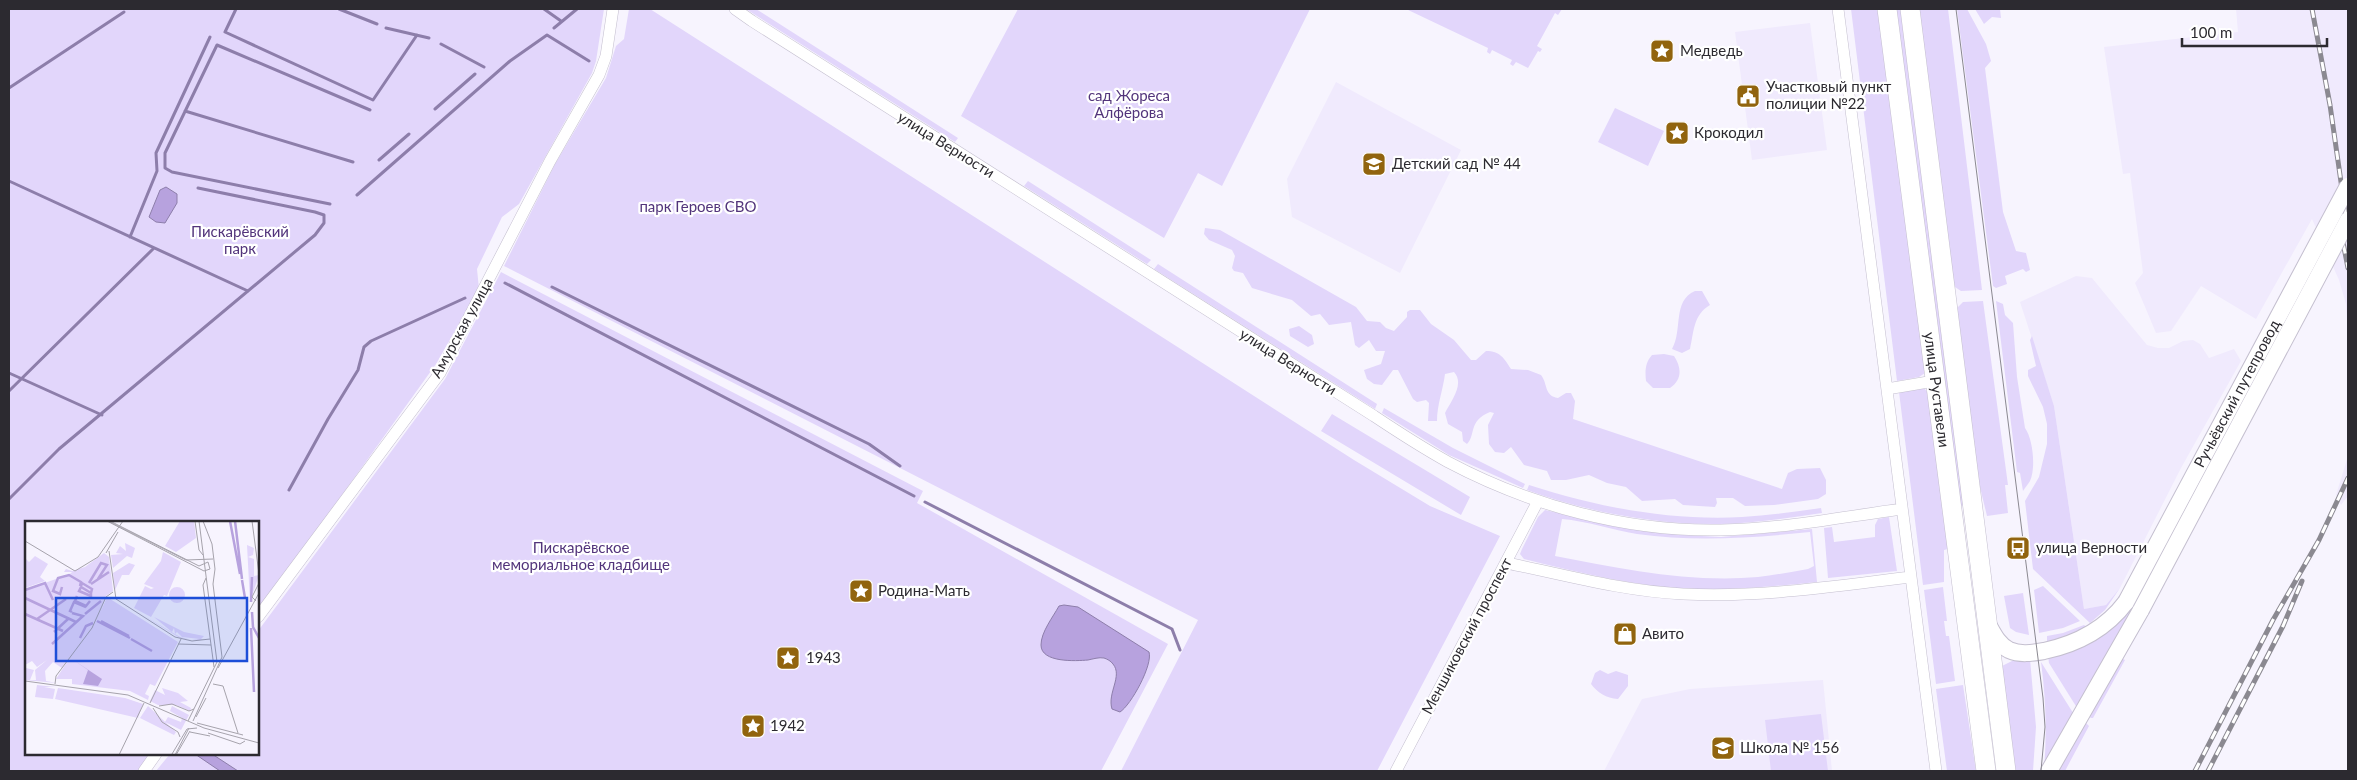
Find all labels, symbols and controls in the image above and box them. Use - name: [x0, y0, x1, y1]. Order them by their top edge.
- scale bar: [2182, 15, 2327, 47]
- text: 100 m: [2190, 23, 2232, 41]
- place icon: Медведь: [1649, 38, 1675, 64]
- place label: Медведь: [1680, 41, 1743, 59]
- place label: Участковый пункт полиции №22: [1766, 77, 1892, 112]
- public building icon: Участковый пункт полиции №22: [1735, 83, 1761, 109]
- park label: сад Жореса Алфёрова: [1088, 86, 1170, 121]
- street label: улица Верности: [895, 107, 998, 181]
- place icon: Крокодил: [1664, 120, 1690, 146]
- place label: Крокодил: [1694, 123, 1763, 141]
- school or university icon: Детский сад № 44: [1361, 151, 1387, 177]
- place label: Детский сад № 44: [1392, 154, 1521, 172]
- park label: парк Героев СВО: [639, 197, 757, 215]
- park label: Пискарёвский парк: [191, 222, 289, 257]
- street label: Амурская улица: [426, 274, 496, 381]
- street label: Ручьёвский путепровод: [2189, 316, 2283, 470]
- street label: улица Верности: [1237, 324, 1340, 398]
- street label: улица Руставели: [1921, 331, 1954, 449]
- inset map: [25, 521, 259, 755]
- bus stop icon: улица Верности: [2005, 535, 2031, 561]
- park label: Пискарёвское мемориальное кладбище: [492, 538, 670, 573]
- place label: улица Верности: [2036, 538, 2147, 556]
- street label: Меншиковский проспект: [1417, 554, 1515, 717]
- place icon: Родина-Мать: [848, 578, 874, 604]
- place label: Родина-Мать: [878, 581, 970, 599]
- shop icon: Авито: [1612, 621, 1638, 647]
- place label: Авито: [1642, 624, 1684, 642]
- place icon: 1943: [775, 645, 801, 671]
- place label: 1943: [806, 648, 841, 666]
- place icon: 1942: [740, 713, 766, 739]
- place label: 1942: [770, 716, 805, 734]
- school or university icon: Школа № 156: [1710, 735, 1736, 761]
- place label: Школа № 156: [1740, 738, 1839, 756]

